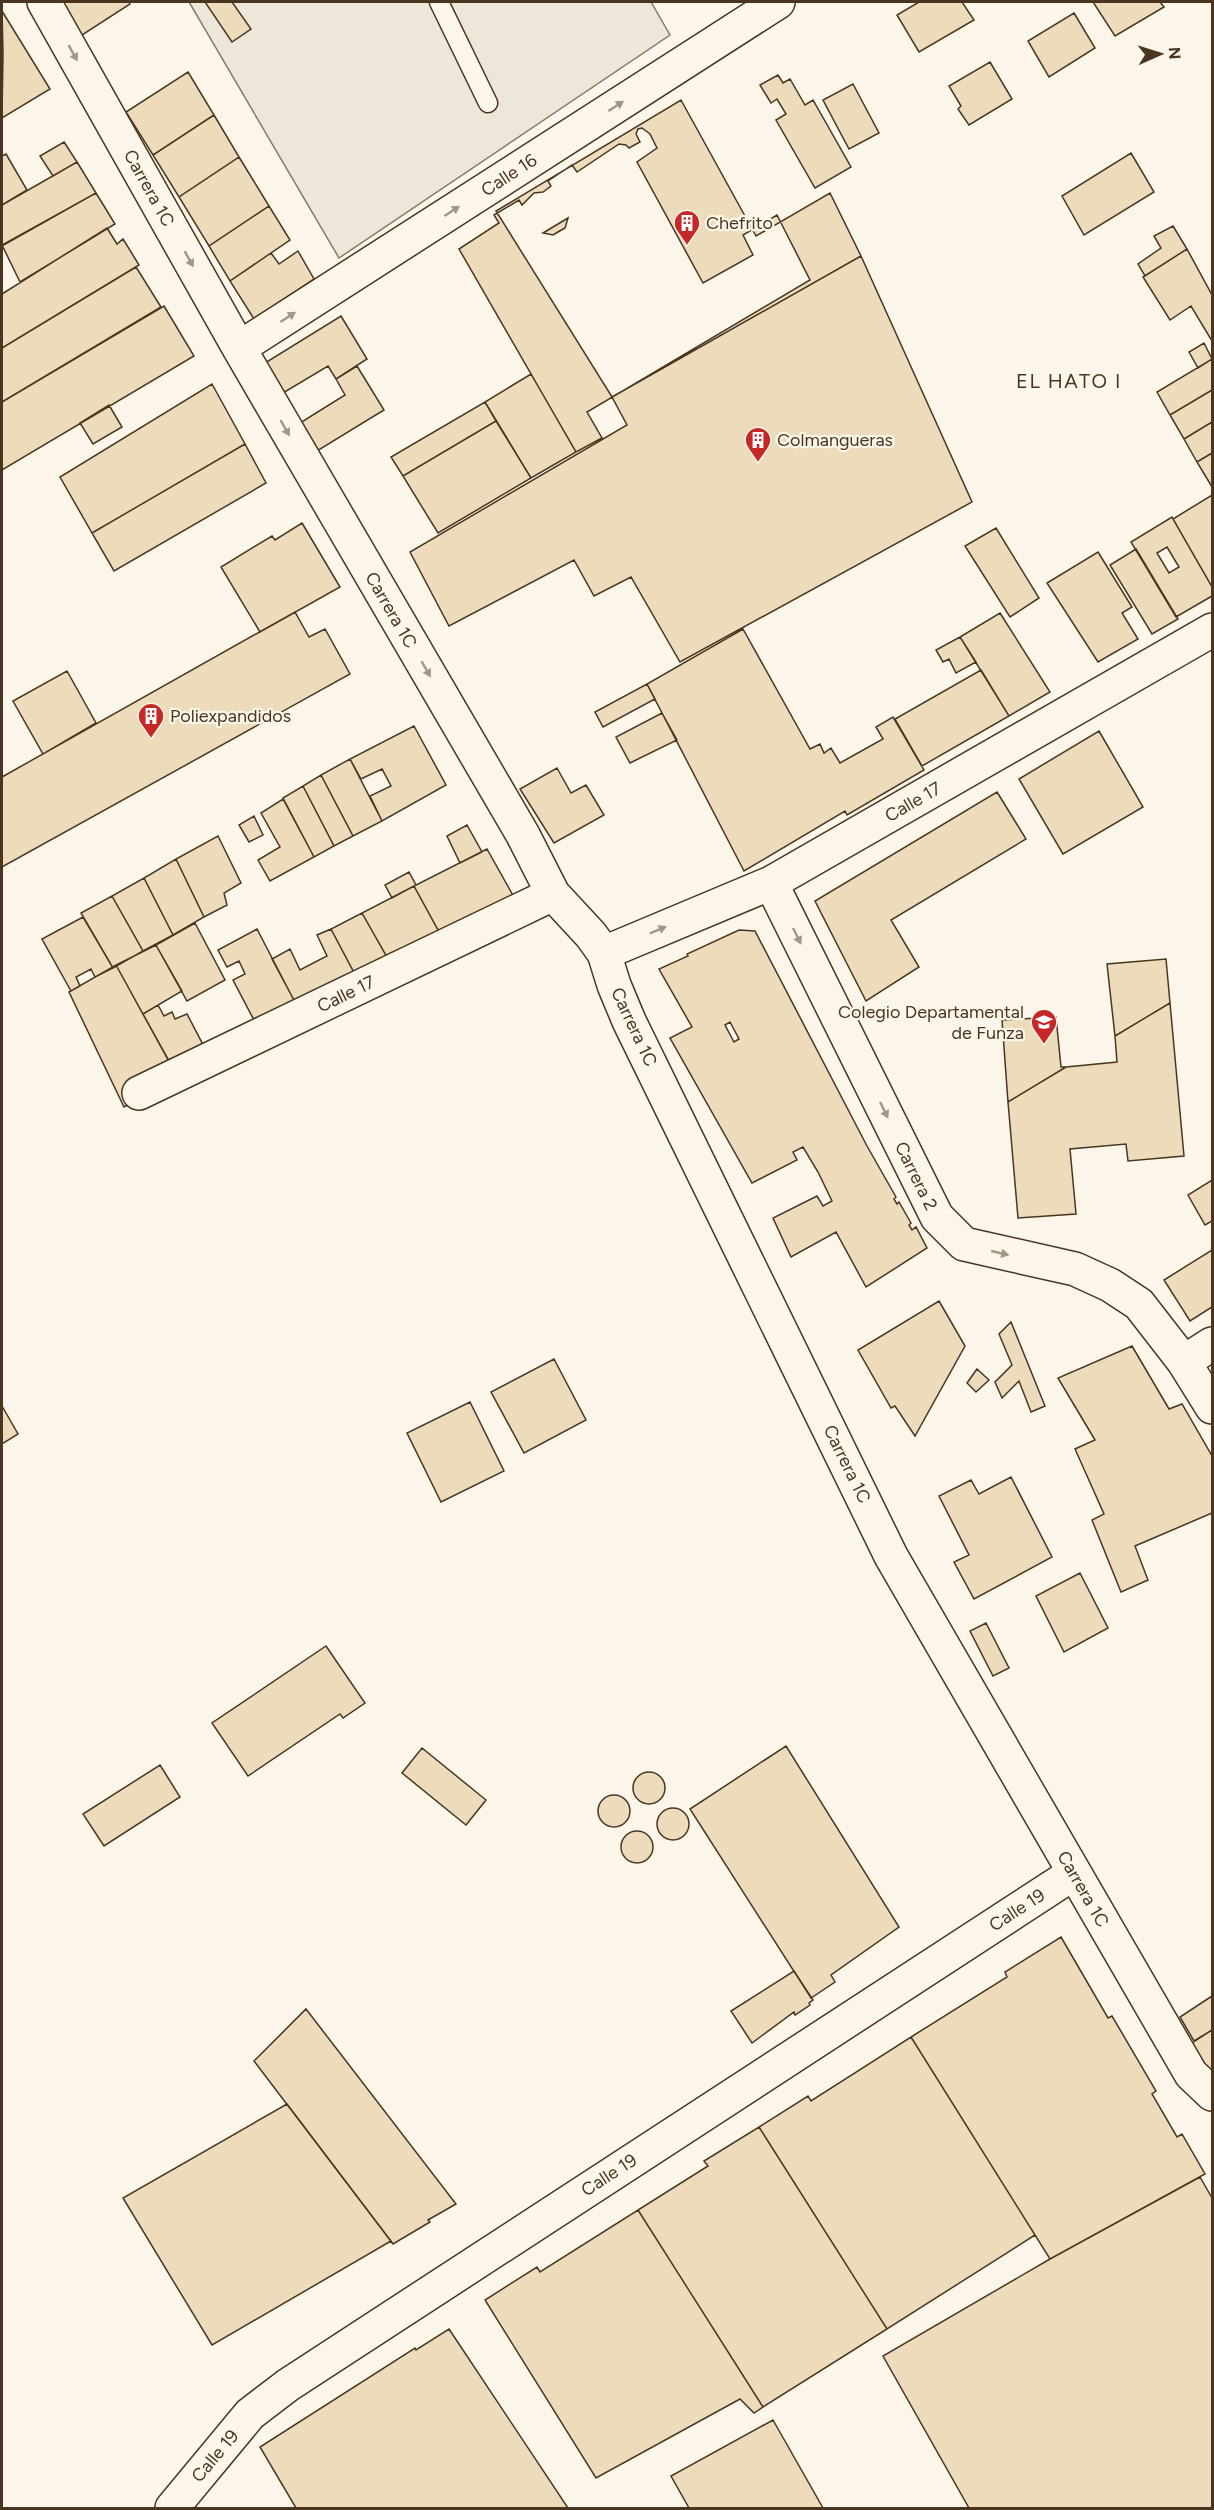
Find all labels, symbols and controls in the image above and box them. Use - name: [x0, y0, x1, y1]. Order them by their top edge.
- north arrow: [1130, 24, 1190, 84]
- one-way arrow: [68, 44, 78, 61]
- text: N: [1165, 47, 1184, 60]
- one-way arrow: [608, 100, 624, 111]
- street label: Carrera 1C: [119, 146, 179, 230]
- street label: Calle 16: [477, 149, 541, 201]
- one-way arrow: [444, 206, 460, 217]
- building icon: Chefrito: [672, 208, 702, 246]
- place label: Chefrito: [706, 212, 773, 234]
- one-way arrow: [184, 251, 194, 268]
- one-way arrow: [280, 311, 296, 322]
- district label: EL HATO I: [1016, 369, 1122, 393]
- one-way arrow: [280, 420, 290, 437]
- building icon: Colmangueras: [743, 425, 773, 463]
- place label: Colmangueras: [777, 429, 893, 451]
- street label: Carrera 1C: [360, 568, 422, 652]
- one-way arrow: [421, 661, 431, 678]
- building icon: Poliexpandidos: [136, 701, 166, 739]
- place label: Poliexpandidos: [170, 705, 291, 727]
- street label: Calle 17: [881, 777, 945, 827]
- one-way arrow: [649, 925, 667, 934]
- one-way arrow: [793, 927, 802, 944]
- street label: Calle 17: [314, 970, 379, 1017]
- street label: Carrera 1C: [606, 984, 662, 1070]
- place label: Colegio Departamental de Funza: [838, 1001, 1024, 1044]
- school or university icon: Colegio Departamental de Funza: [1029, 1007, 1059, 1045]
- one-way arrow: [879, 1102, 889, 1119]
- street label: Carrera 2: [890, 1138, 942, 1214]
- one-way arrow: [991, 1249, 1010, 1258]
- street label: Carrera 1C: [819, 1421, 875, 1507]
- street label: Carrera 1C: [1052, 1847, 1114, 1931]
- street label: Calle 19: [985, 1884, 1049, 1936]
- street label: Calle 19: [577, 2149, 641, 2201]
- street label: Calle 19: [187, 2425, 243, 2487]

